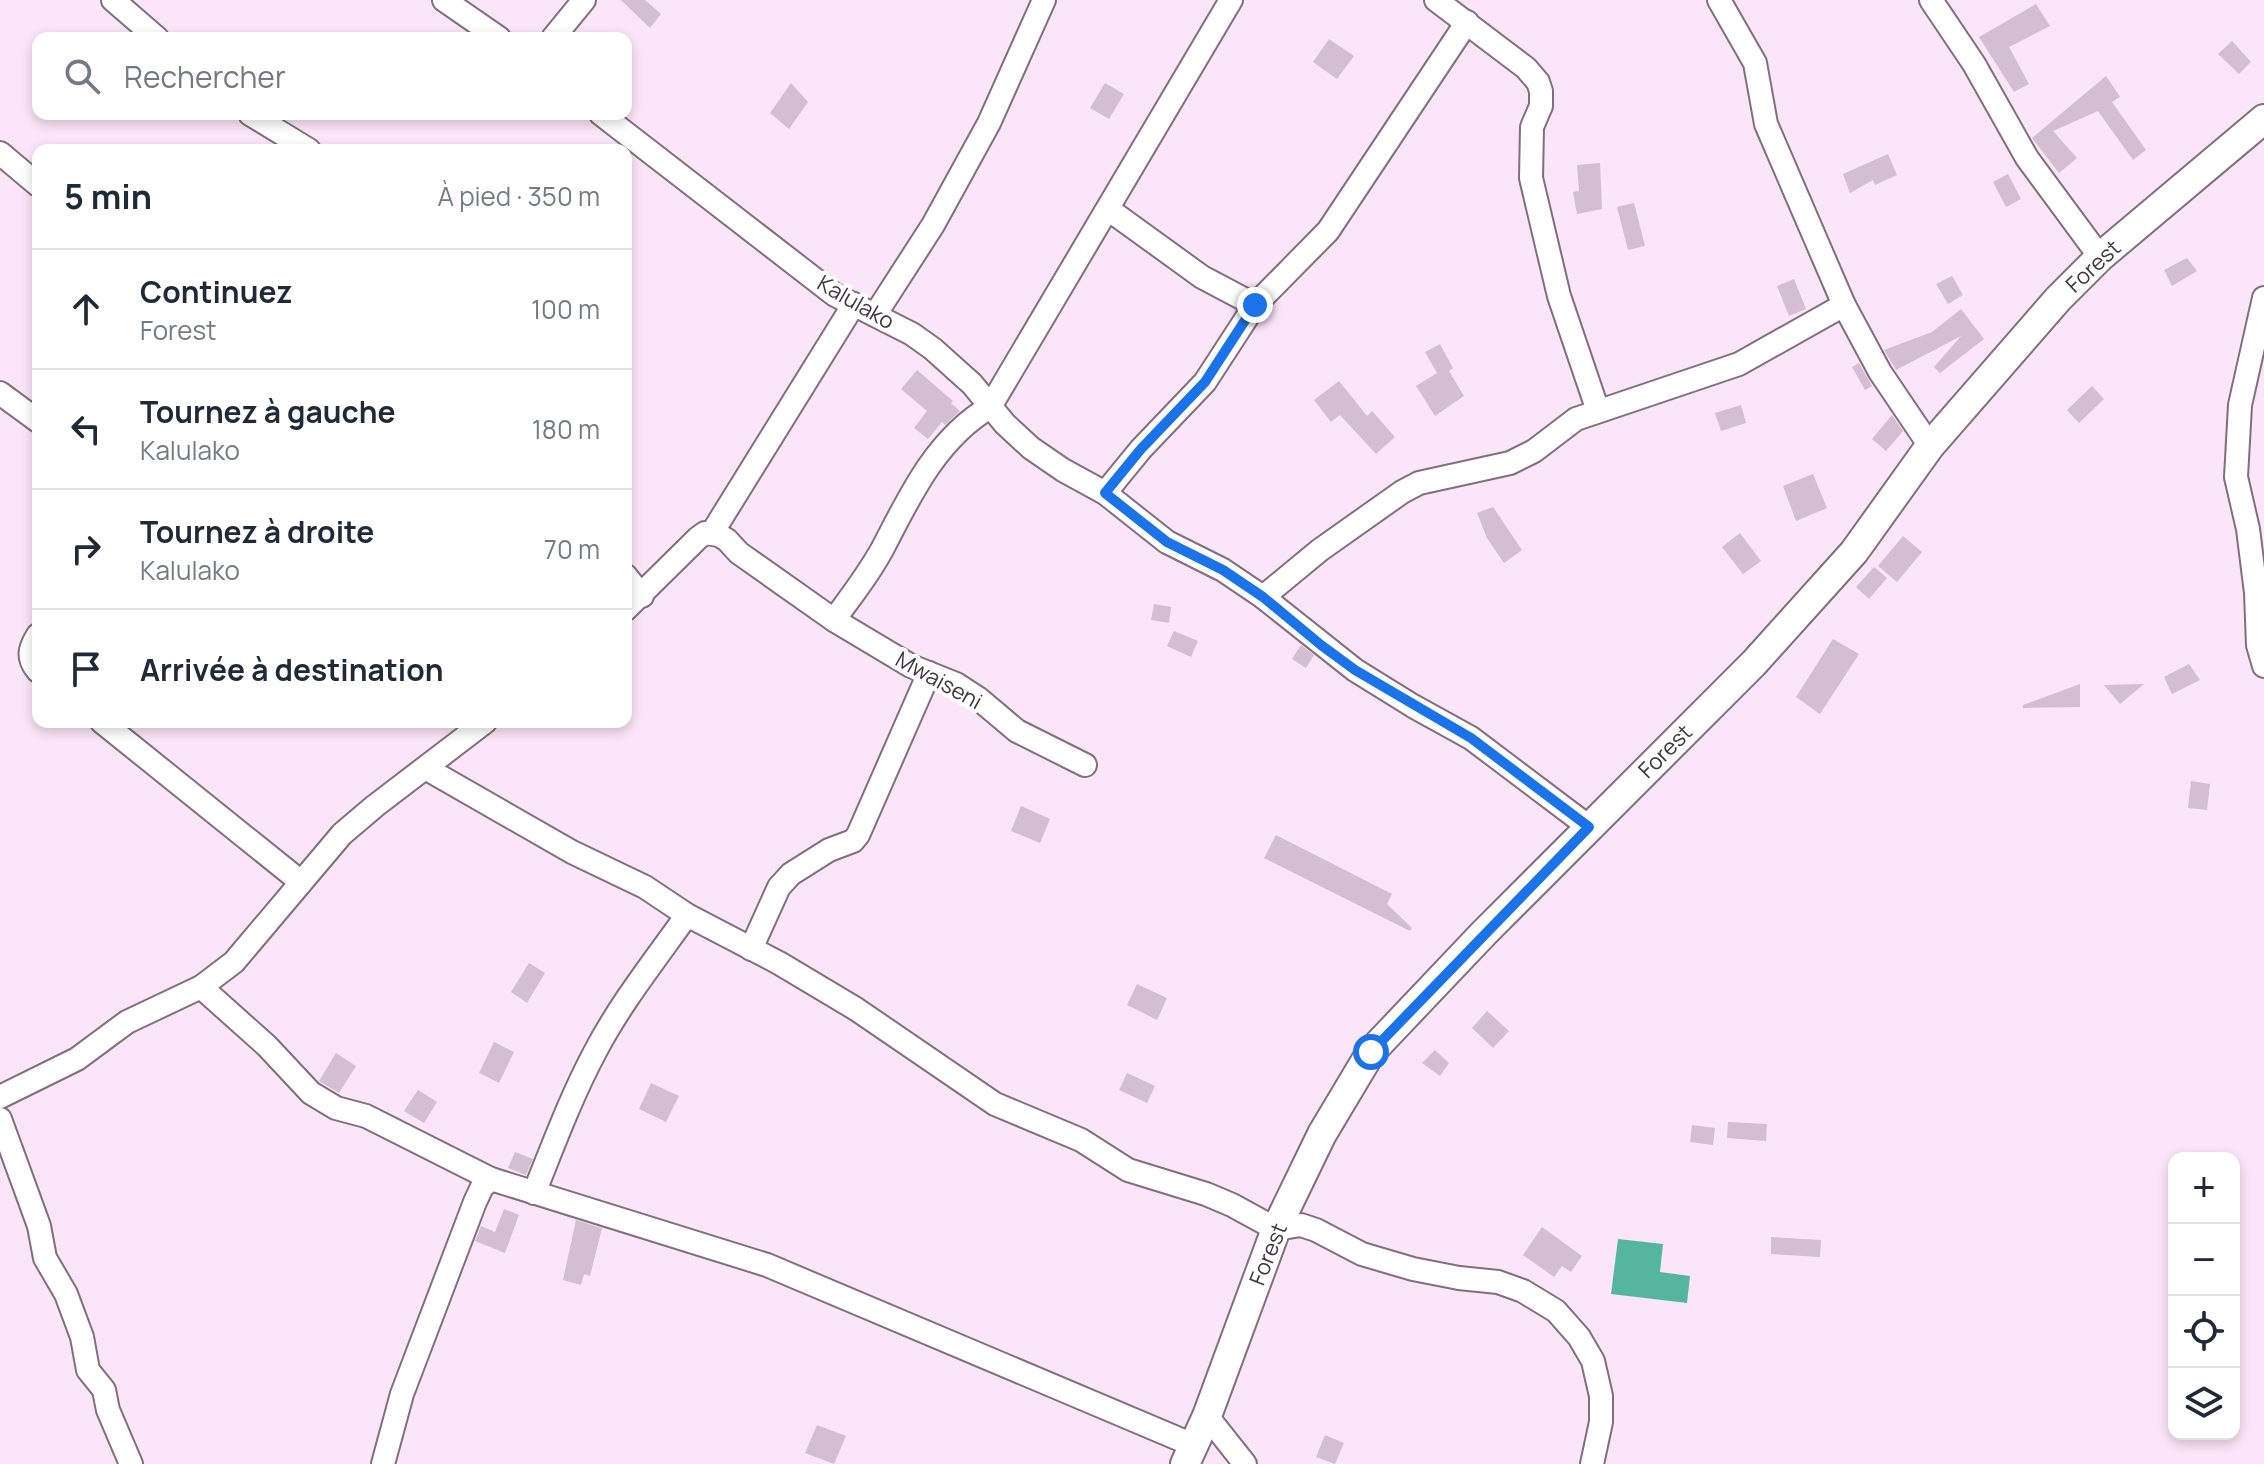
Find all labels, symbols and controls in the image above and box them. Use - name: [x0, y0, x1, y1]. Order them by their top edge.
- search box: [32, 32, 632, 120]
- icon: search: [60, 54, 104, 98]
- text: Rechercher: [124, 56, 286, 97]
- text: 5 min: [64, 173, 152, 219]
- text: À pied · 350 m: [437, 178, 600, 214]
- street label: Forest: [2059, 233, 2127, 299]
- street label: Kalulako: [812, 268, 900, 336]
- text: Continuez: [140, 271, 292, 312]
- icon: ahead: [64, 287, 108, 331]
- route end: [1237, 287, 1273, 323]
- text: 100 m: [531, 291, 600, 327]
- text: Forest: [140, 312, 216, 348]
- text: Tournez à gauche: [140, 391, 396, 432]
- icon: left: [64, 407, 108, 451]
- text: 180 m: [532, 411, 600, 447]
- text: Kalulako: [140, 432, 240, 468]
- text: Tournez à droite: [140, 511, 374, 552]
- icon: right: [64, 527, 108, 571]
- text: 70 m: [544, 531, 600, 567]
- text: Kalulako: [140, 552, 240, 588]
- street label: Mwaiseni: [890, 644, 988, 716]
- icon: arrive: [64, 647, 108, 691]
- text: Arrivée à destination: [140, 649, 443, 690]
- street label: Forest: [1632, 717, 1699, 784]
- route start: [1353, 1034, 1389, 1070]
- map controls: [2168, 1152, 2240, 1440]
- button: +: [2168, 1152, 2240, 1224]
- street label: Forest: [1242, 1218, 1294, 1290]
- button: −: [2168, 1224, 2240, 1296]
- button: locate: [2168, 1296, 2240, 1368]
- button: layers: [2168, 1368, 2240, 1440]

